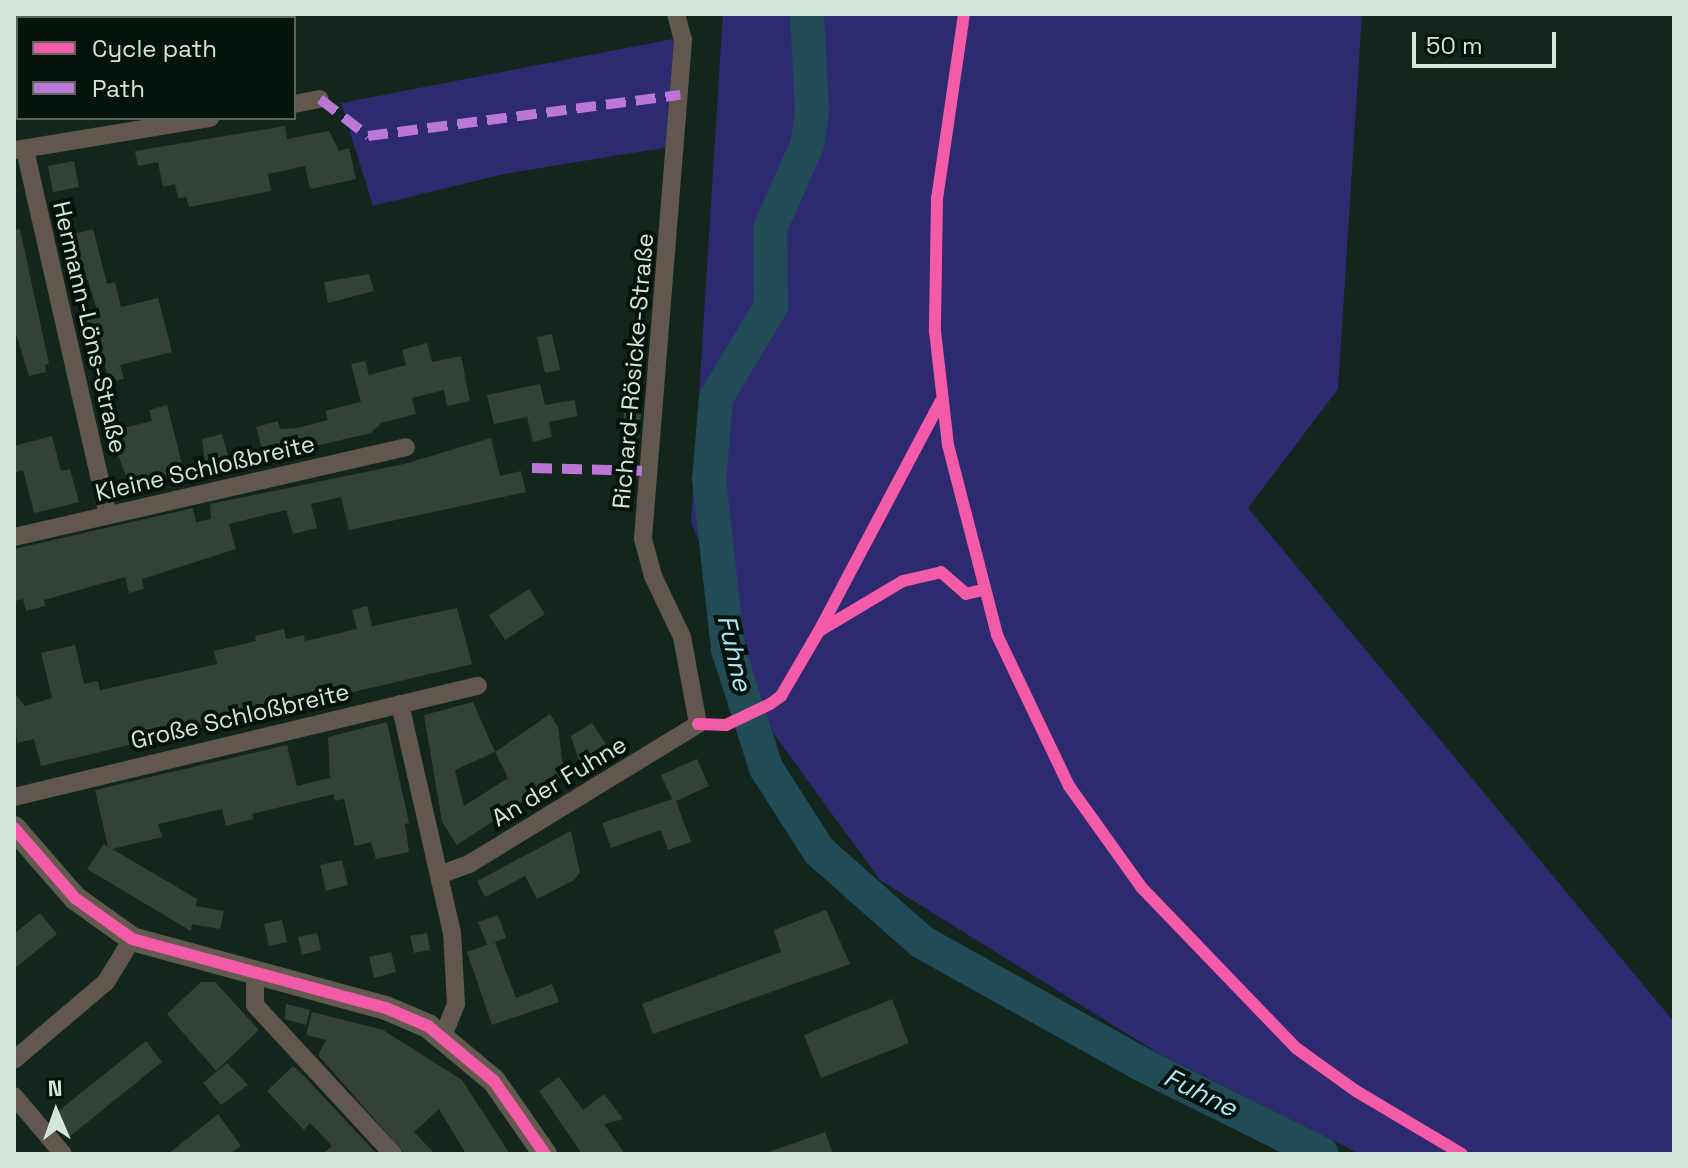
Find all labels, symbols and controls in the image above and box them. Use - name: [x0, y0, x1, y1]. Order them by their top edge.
- legend: [16, 16, 296, 120]
- scale bar: [1416, 16, 1560, 66]
- text: 50 m: [1426, 30, 1483, 61]
- text: Cycle path: [92, 33, 217, 64]
- text: Path: [92, 73, 145, 104]
- street label: Hermann-Löns-Straße: [47, 198, 133, 456]
- street label: Richard-Rösicke-Straße: [607, 232, 659, 510]
- street label: Kleine Schloßbreite: [93, 429, 317, 507]
- water label: Fuhne: [710, 612, 758, 694]
- street label: Große Schloßbreite: [128, 677, 352, 755]
- street label: An der Fuhne: [486, 729, 632, 833]
- water label: Fuhne: [1158, 1062, 1242, 1124]
- north arrow: [16, 1072, 96, 1152]
- text: N: [47, 1074, 63, 1102]

